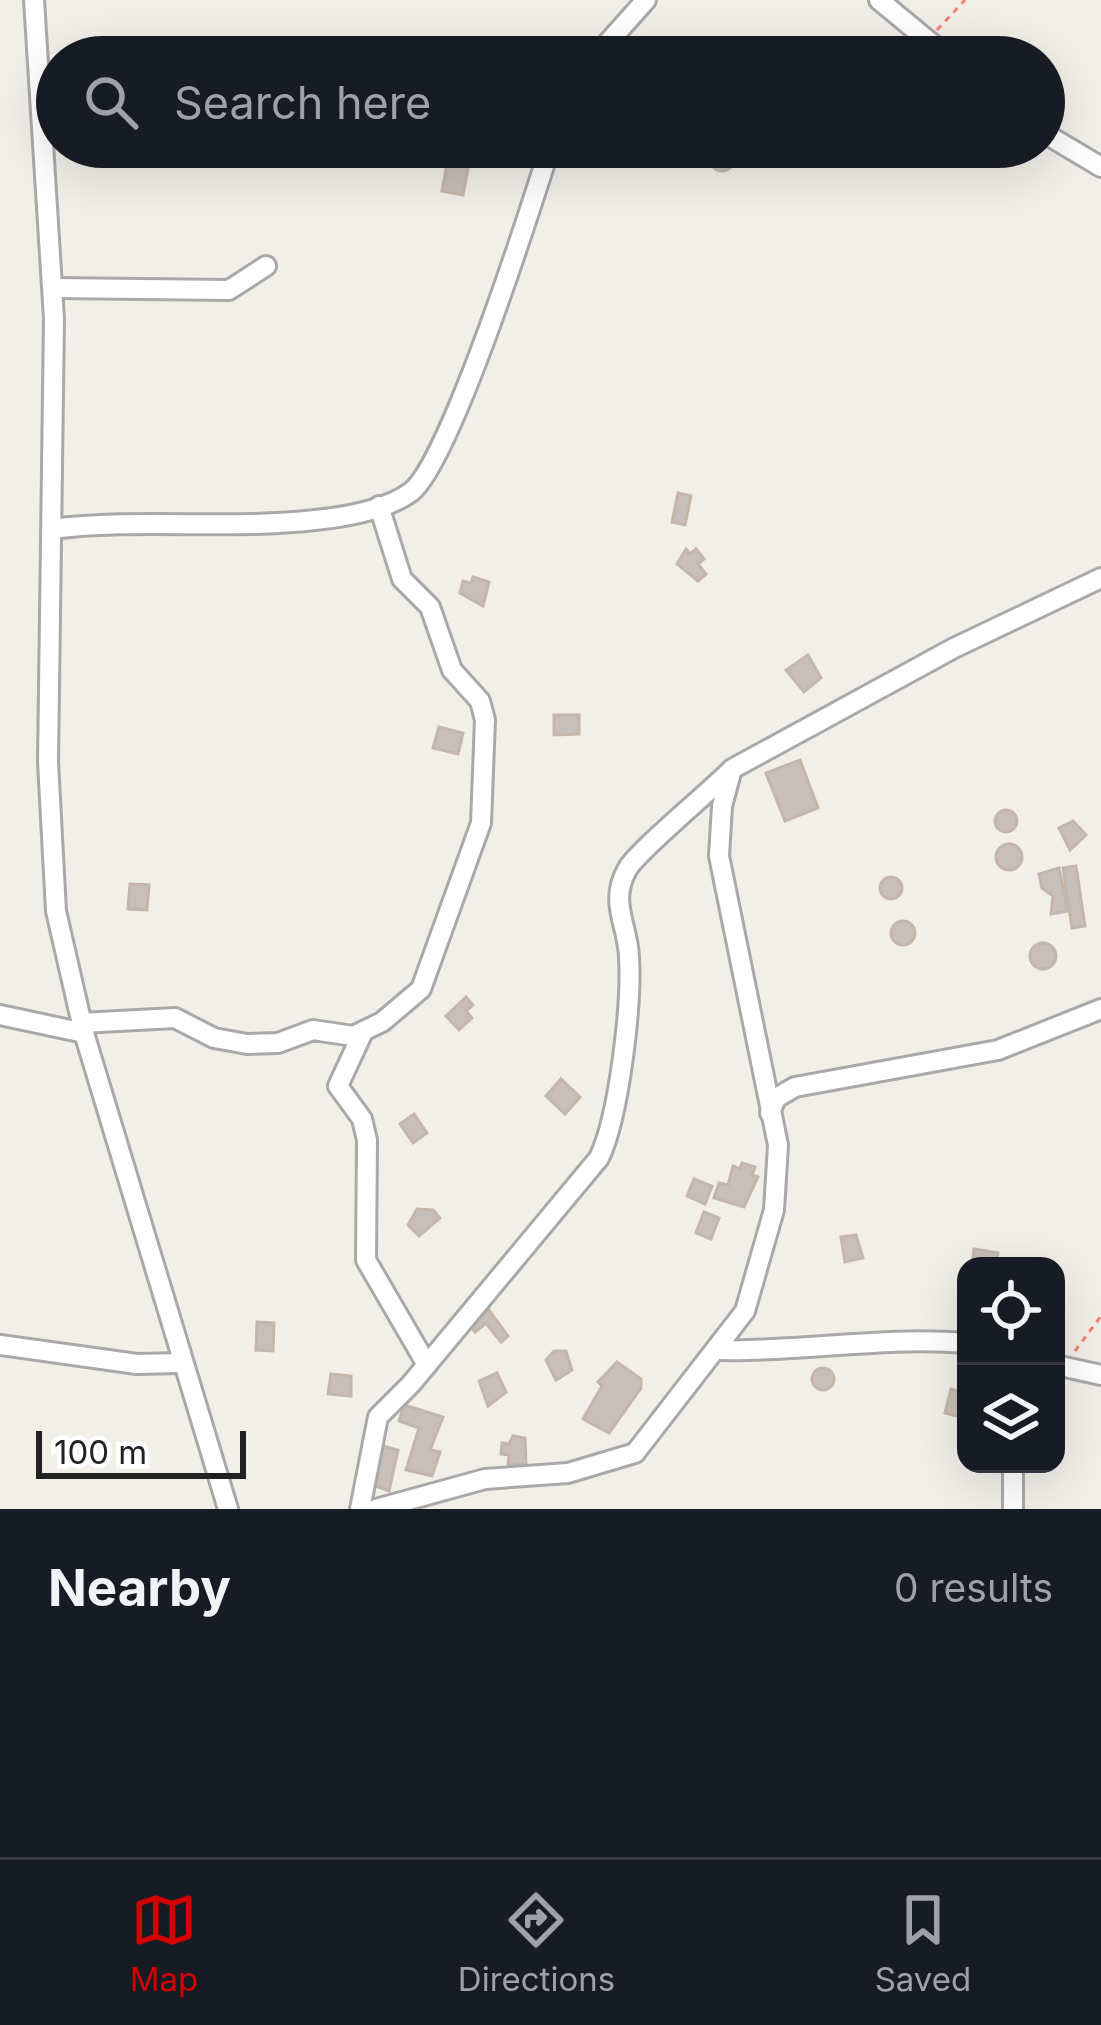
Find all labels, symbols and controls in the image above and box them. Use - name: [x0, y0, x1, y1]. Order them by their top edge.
- search box: [36, 36, 1065, 168]
- icon: search: [78, 69, 144, 135]
- text: Search here: [174, 75, 431, 130]
- map controls: [957, 1257, 1065, 1473]
- button: locate: [957, 1257, 1065, 1365]
- button: layers: [957, 1365, 1065, 1473]
- scale bar: [36, 1425, 246, 1478]
- text: 100 m: [54, 1432, 147, 1472]
- text: Nearby: [48, 1557, 231, 1618]
- text: 0 results: [894, 1564, 1053, 1611]
- tab: Map: [130, 1887, 198, 1999]
- tab: Directions: [458, 1887, 615, 1999]
- tab: Saved: [875, 1887, 971, 1999]

